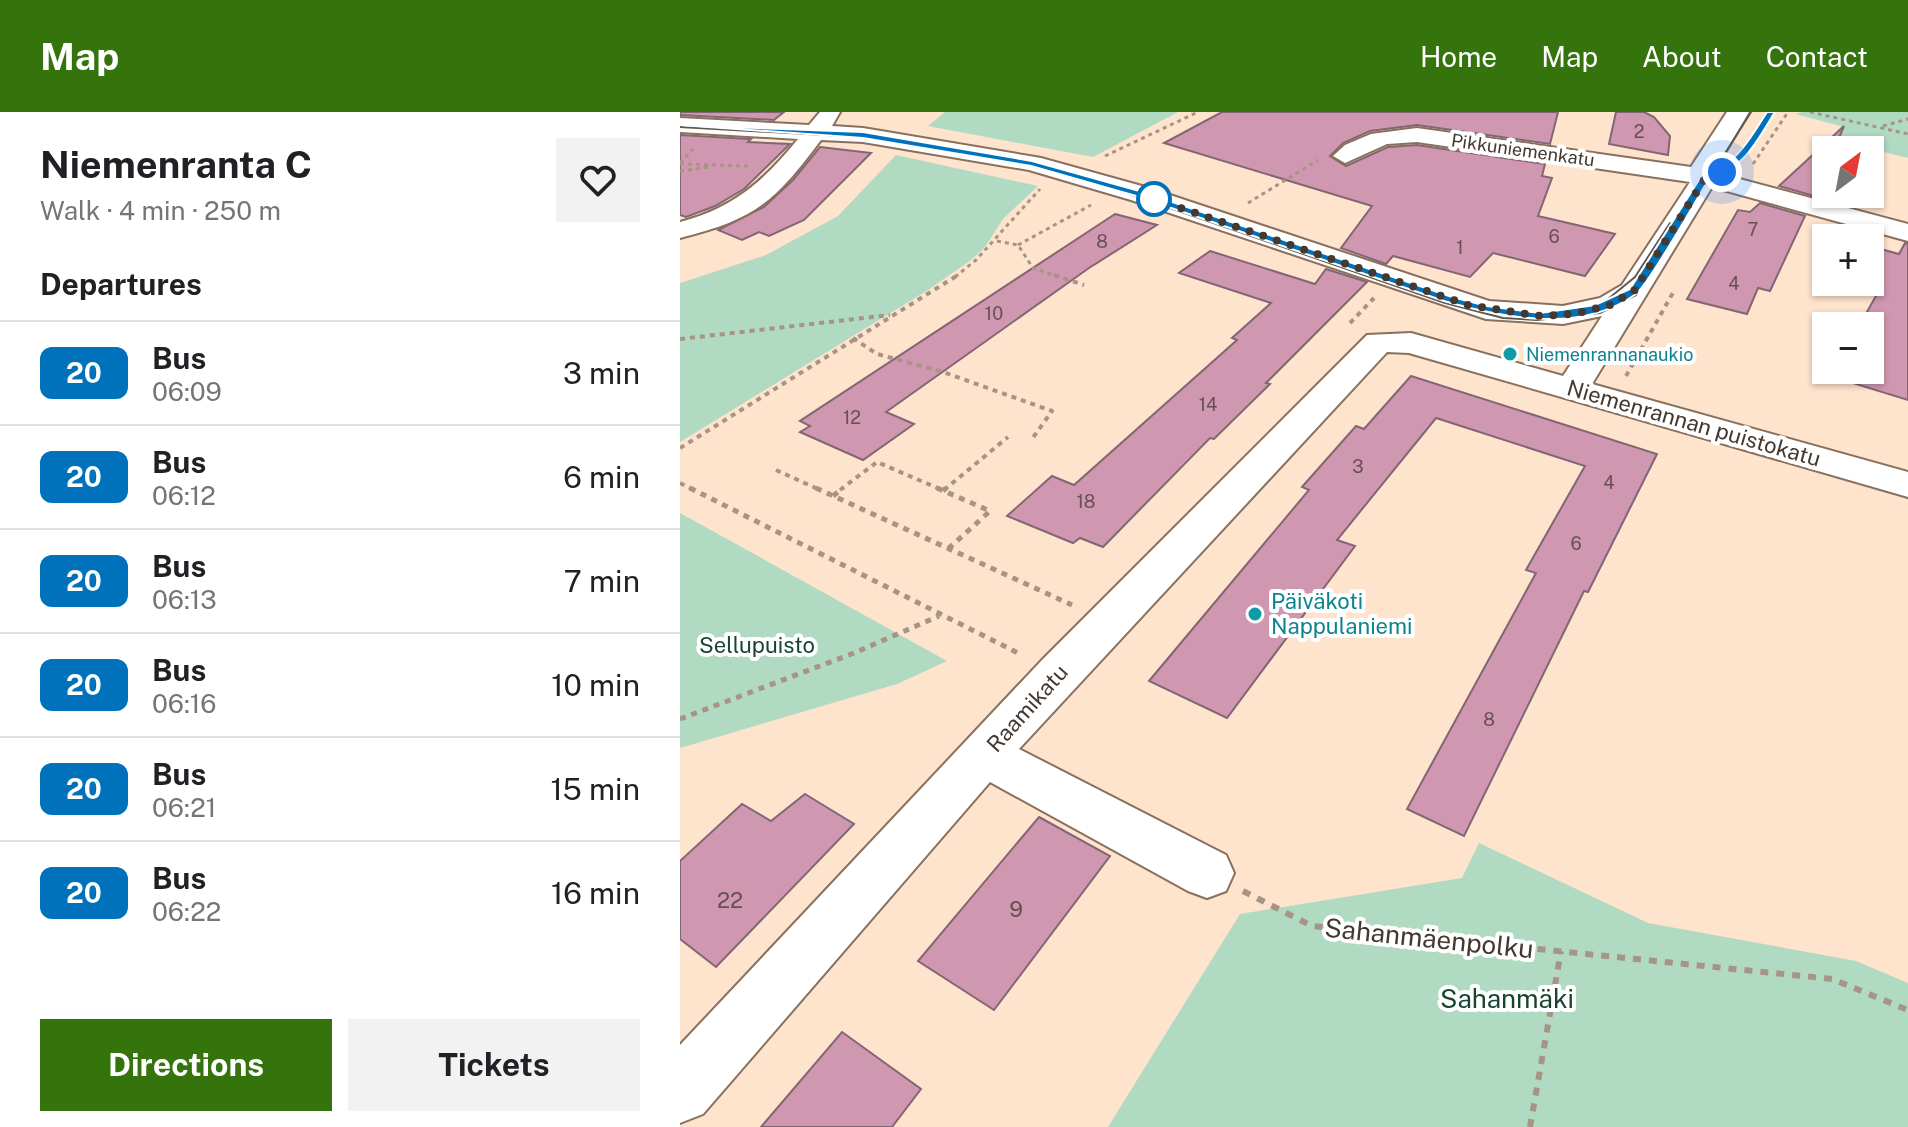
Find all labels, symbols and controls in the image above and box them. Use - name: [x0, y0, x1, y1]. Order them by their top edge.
- text: Map: [40, 34, 119, 79]
- text: Home: [1420, 40, 1497, 73]
- text: Map: [1541, 40, 1598, 73]
- text: About: [1642, 40, 1722, 73]
- text: Contact: [1766, 40, 1868, 73]
- house number: 2: [1634, 121, 1644, 142]
- street label: Pikkuniemenkatu: [1450, 130, 1596, 170]
- north arrow: [1812, 136, 1884, 208]
- map controls: [1812, 136, 1884, 384]
- button: heart: [556, 138, 640, 222]
- text: Niemenranta C: [40, 142, 312, 187]
- your location: [1702, 152, 1742, 192]
- unlabelled marker: [1137, 182, 1171, 216]
- text: Walk · 4 min · 250 m: [40, 195, 281, 226]
- house number: 7: [1748, 219, 1758, 240]
- button: +: [1812, 224, 1884, 296]
- house number: 6: [1548, 226, 1560, 247]
- house number: 8: [1096, 231, 1108, 252]
- house number: 1: [1456, 237, 1464, 258]
- text: Departures: [40, 266, 202, 302]
- house number: 4: [1728, 273, 1740, 294]
- house number: 10: [985, 303, 1003, 324]
- button: −: [1812, 312, 1884, 384]
- text: Bus: [152, 340, 206, 376]
- place label: Niemenrannanaukio: [1526, 344, 1693, 365]
- marker: Niemenrannanaukio: [1501, 345, 1519, 363]
- text: 3 min: [563, 355, 640, 391]
- text: 20: [66, 356, 102, 389]
- street label: Niemenrannan puistokatu: [1564, 374, 1824, 472]
- text: 06:09: [152, 376, 222, 407]
- house number: 14: [1199, 394, 1217, 415]
- house number: 12: [843, 407, 861, 428]
- text: Bus: [152, 444, 206, 480]
- house number: 3: [1352, 456, 1364, 477]
- text: 6 min: [563, 459, 640, 495]
- text: 20: [66, 460, 102, 493]
- house number: 4: [1603, 472, 1615, 493]
- text: 06:12: [152, 480, 216, 511]
- house number: 18: [1077, 491, 1095, 512]
- house number: 6: [1570, 533, 1582, 554]
- text: Bus: [152, 548, 206, 584]
- text: 7 min: [564, 563, 640, 599]
- text: 20: [66, 564, 102, 597]
- text: 06:13: [152, 584, 217, 615]
- place label: Päiväkoti Nappulaniemi: [1271, 588, 1413, 639]
- marker: Päiväkoti Nappulaniemi: [1246, 605, 1264, 623]
- park label: Sellupuisto: [699, 632, 815, 658]
- text: Bus: [152, 652, 206, 688]
- street label: Raamikatu: [981, 659, 1073, 757]
- text: 10 min: [551, 667, 640, 703]
- text: 20: [66, 668, 102, 701]
- text: 06:16: [152, 688, 217, 719]
- house number: 8: [1483, 709, 1495, 730]
- text: Bus: [152, 756, 206, 792]
- text: 15 min: [550, 771, 640, 807]
- text: 20: [66, 772, 102, 805]
- text: 06:21: [152, 792, 216, 823]
- text: Bus: [152, 860, 206, 896]
- text: 16 min: [551, 875, 640, 911]
- text: 20: [66, 876, 102, 909]
- house number: 22: [717, 887, 743, 913]
- text: 06:22: [152, 896, 221, 927]
- house number: 9: [1009, 896, 1023, 922]
- street label: Sahanmäenpolku: [1323, 912, 1535, 964]
- park label: Sahanmäki: [1440, 983, 1574, 1014]
- button: Directions: [40, 1019, 332, 1111]
- button: Tickets: [348, 1019, 640, 1111]

